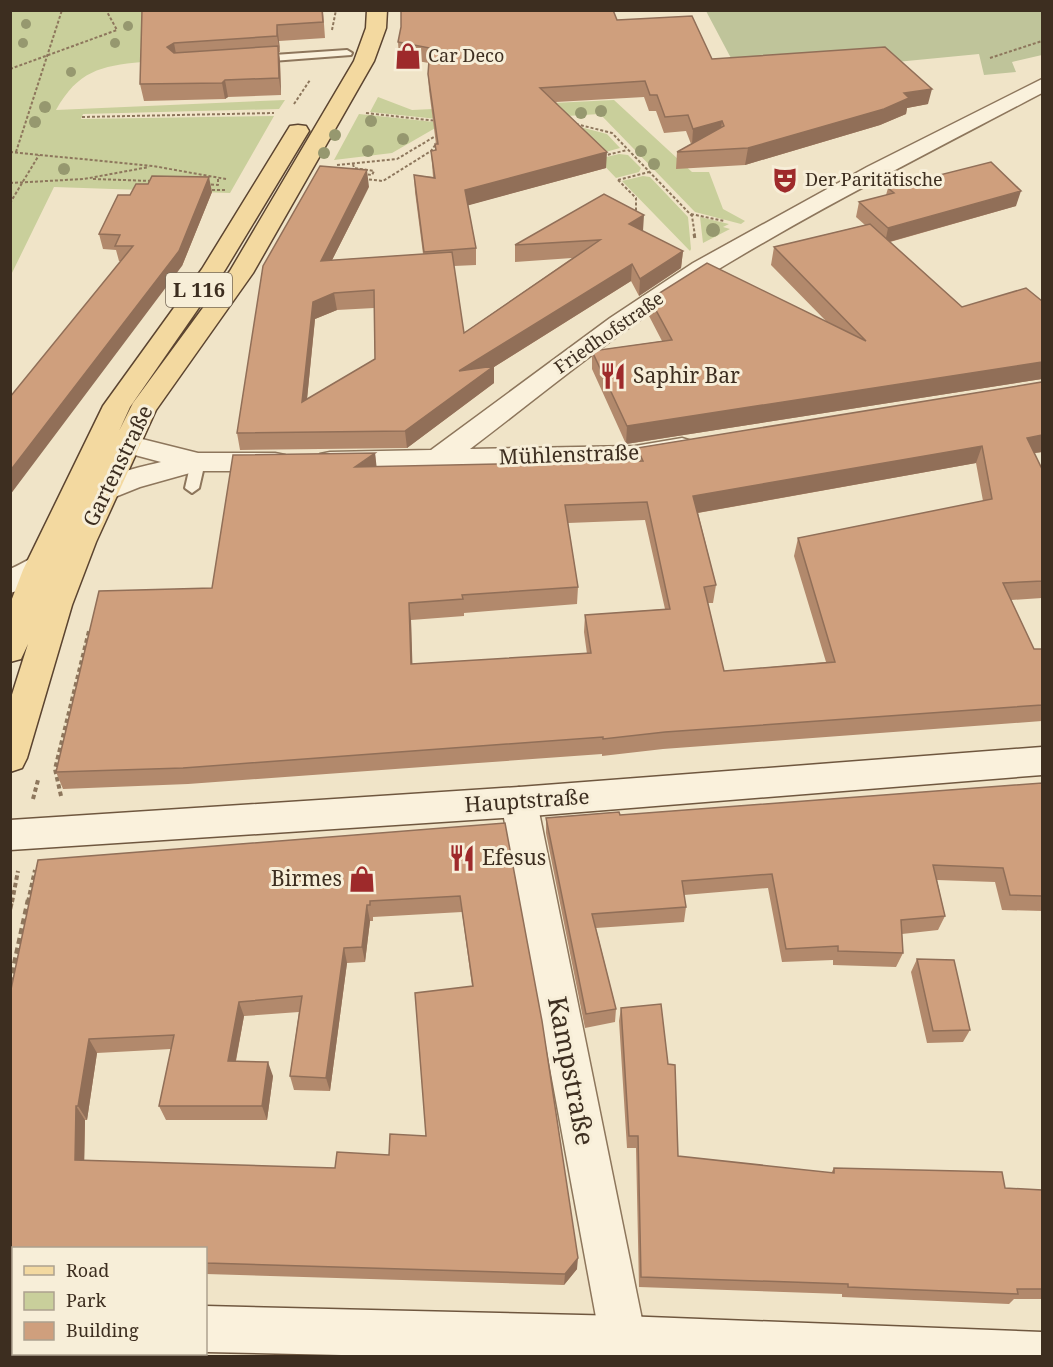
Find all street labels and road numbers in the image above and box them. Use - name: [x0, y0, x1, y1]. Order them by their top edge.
- road number: L 116: [166, 273, 232, 307]
- street label: Friedhofstraße: [549, 286, 668, 379]
- street label: Gartenstraße: [76, 400, 159, 531]
- street label: Mühlenstraße: [498, 438, 640, 470]
- street label: Hauptstraße: [464, 782, 590, 818]
- street label: Kampstraße: [540, 993, 604, 1149]

